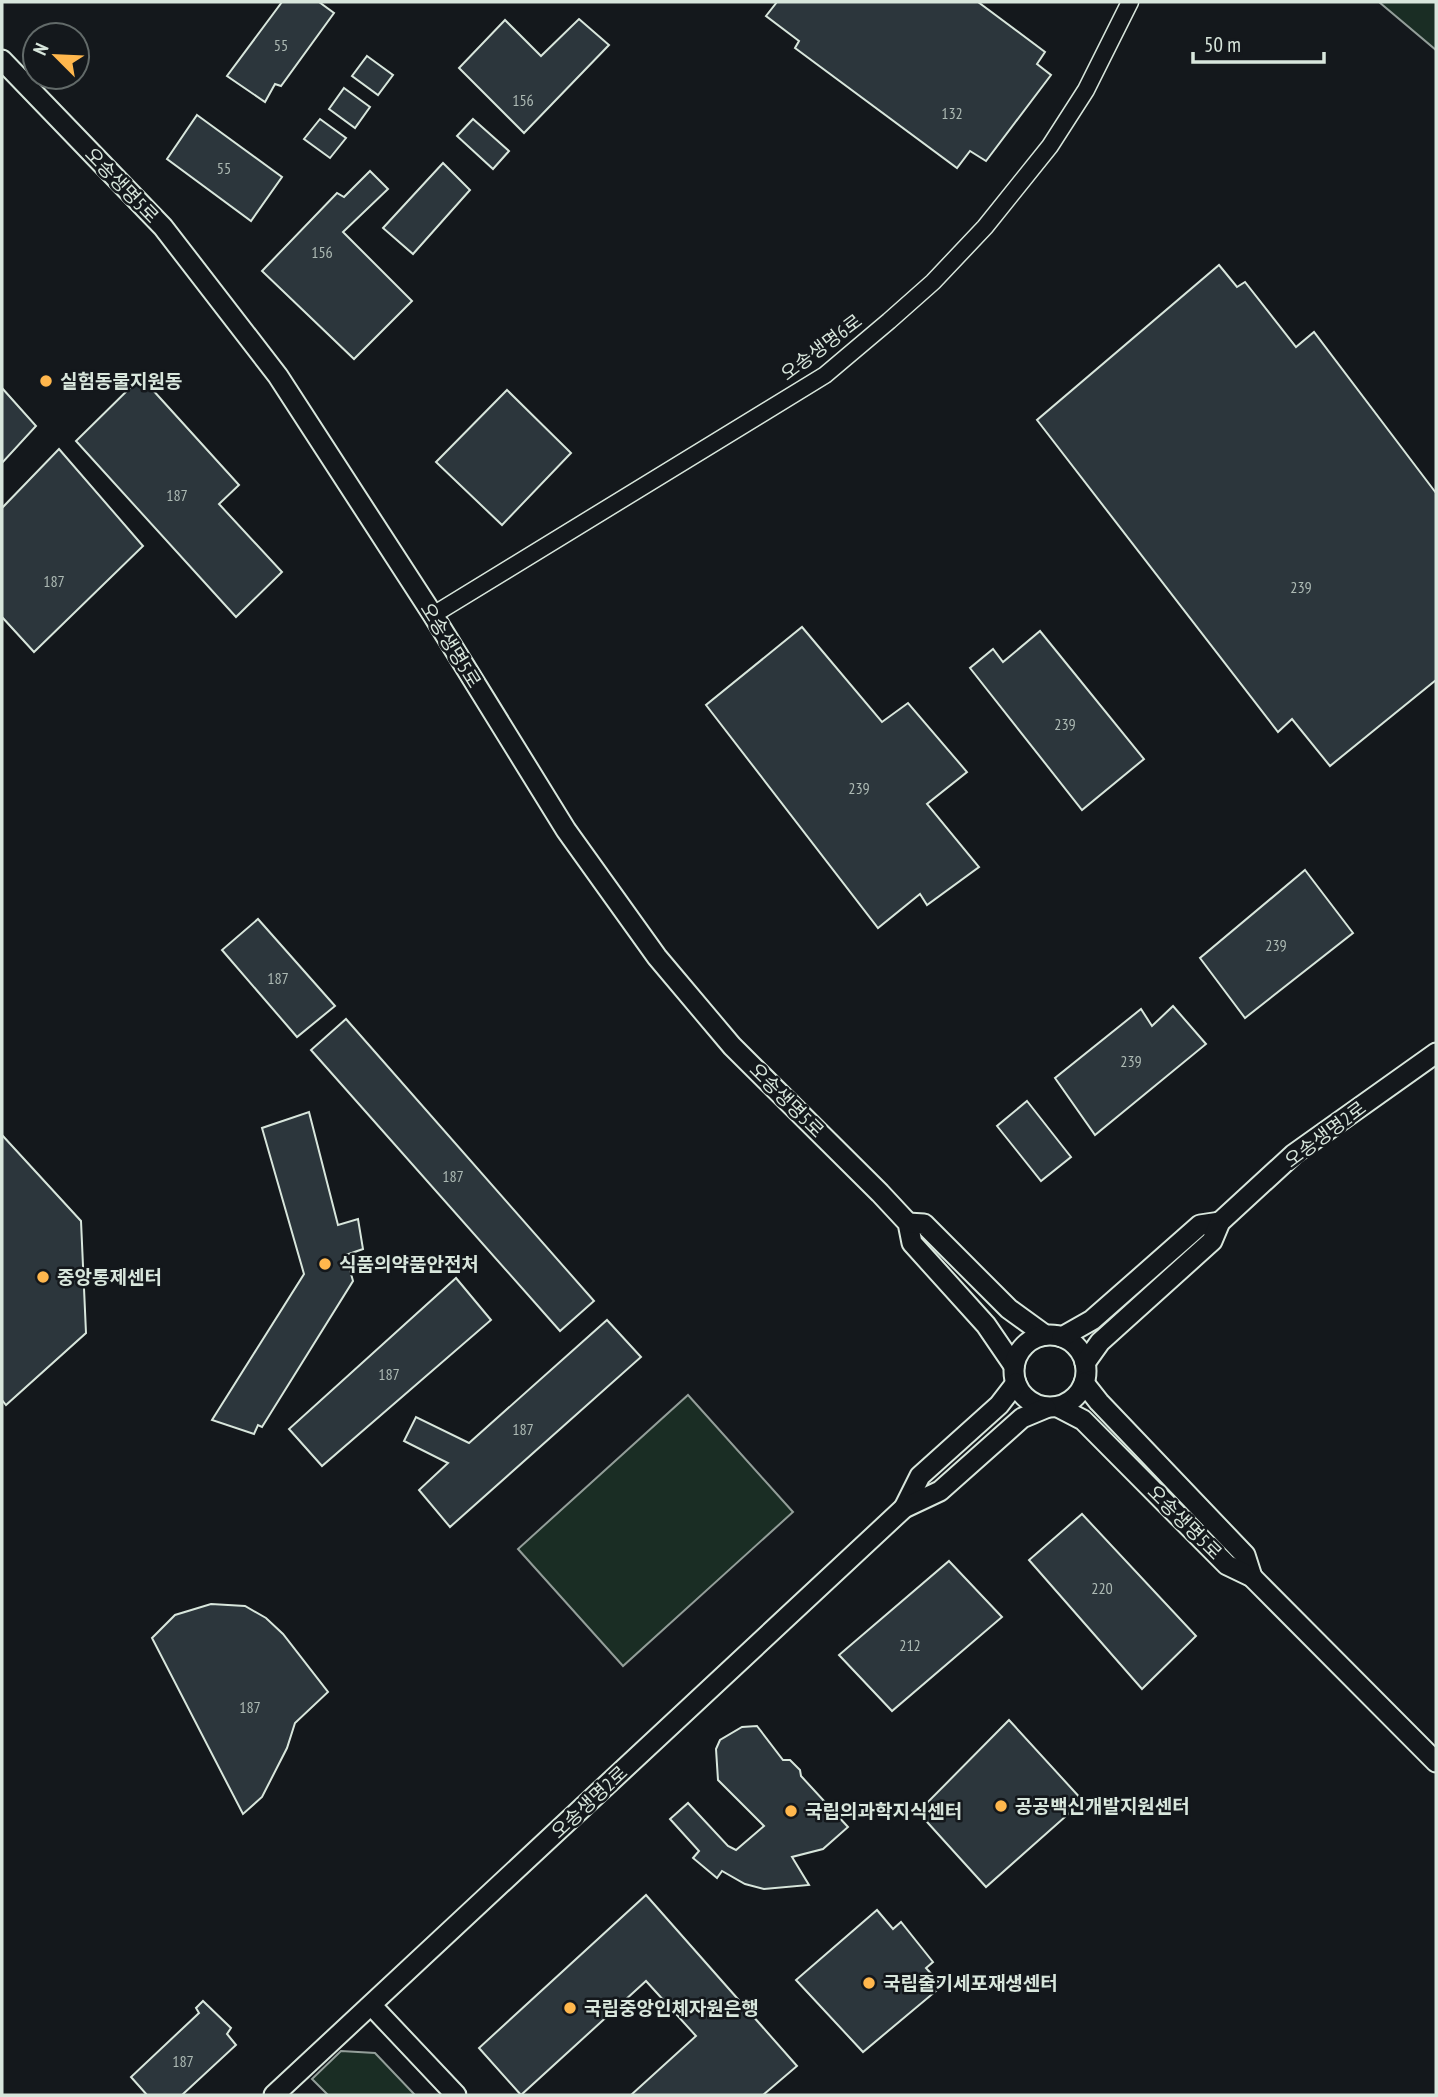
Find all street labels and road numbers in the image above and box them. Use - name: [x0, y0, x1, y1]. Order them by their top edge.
- street label: 오송생명5로: [80, 142, 164, 228]
- street label: 오송생명6로: [775, 309, 867, 385]
- street label: 오송생명5로: [415, 598, 487, 692]
- street label: 오송생명5로: [745, 1058, 829, 1142]
- street label: 오송생명2로: [1279, 1096, 1371, 1172]
- street label: 오송생명5로: [1143, 1480, 1227, 1564]
- street label: 오송생명2로: [546, 1761, 632, 1843]

